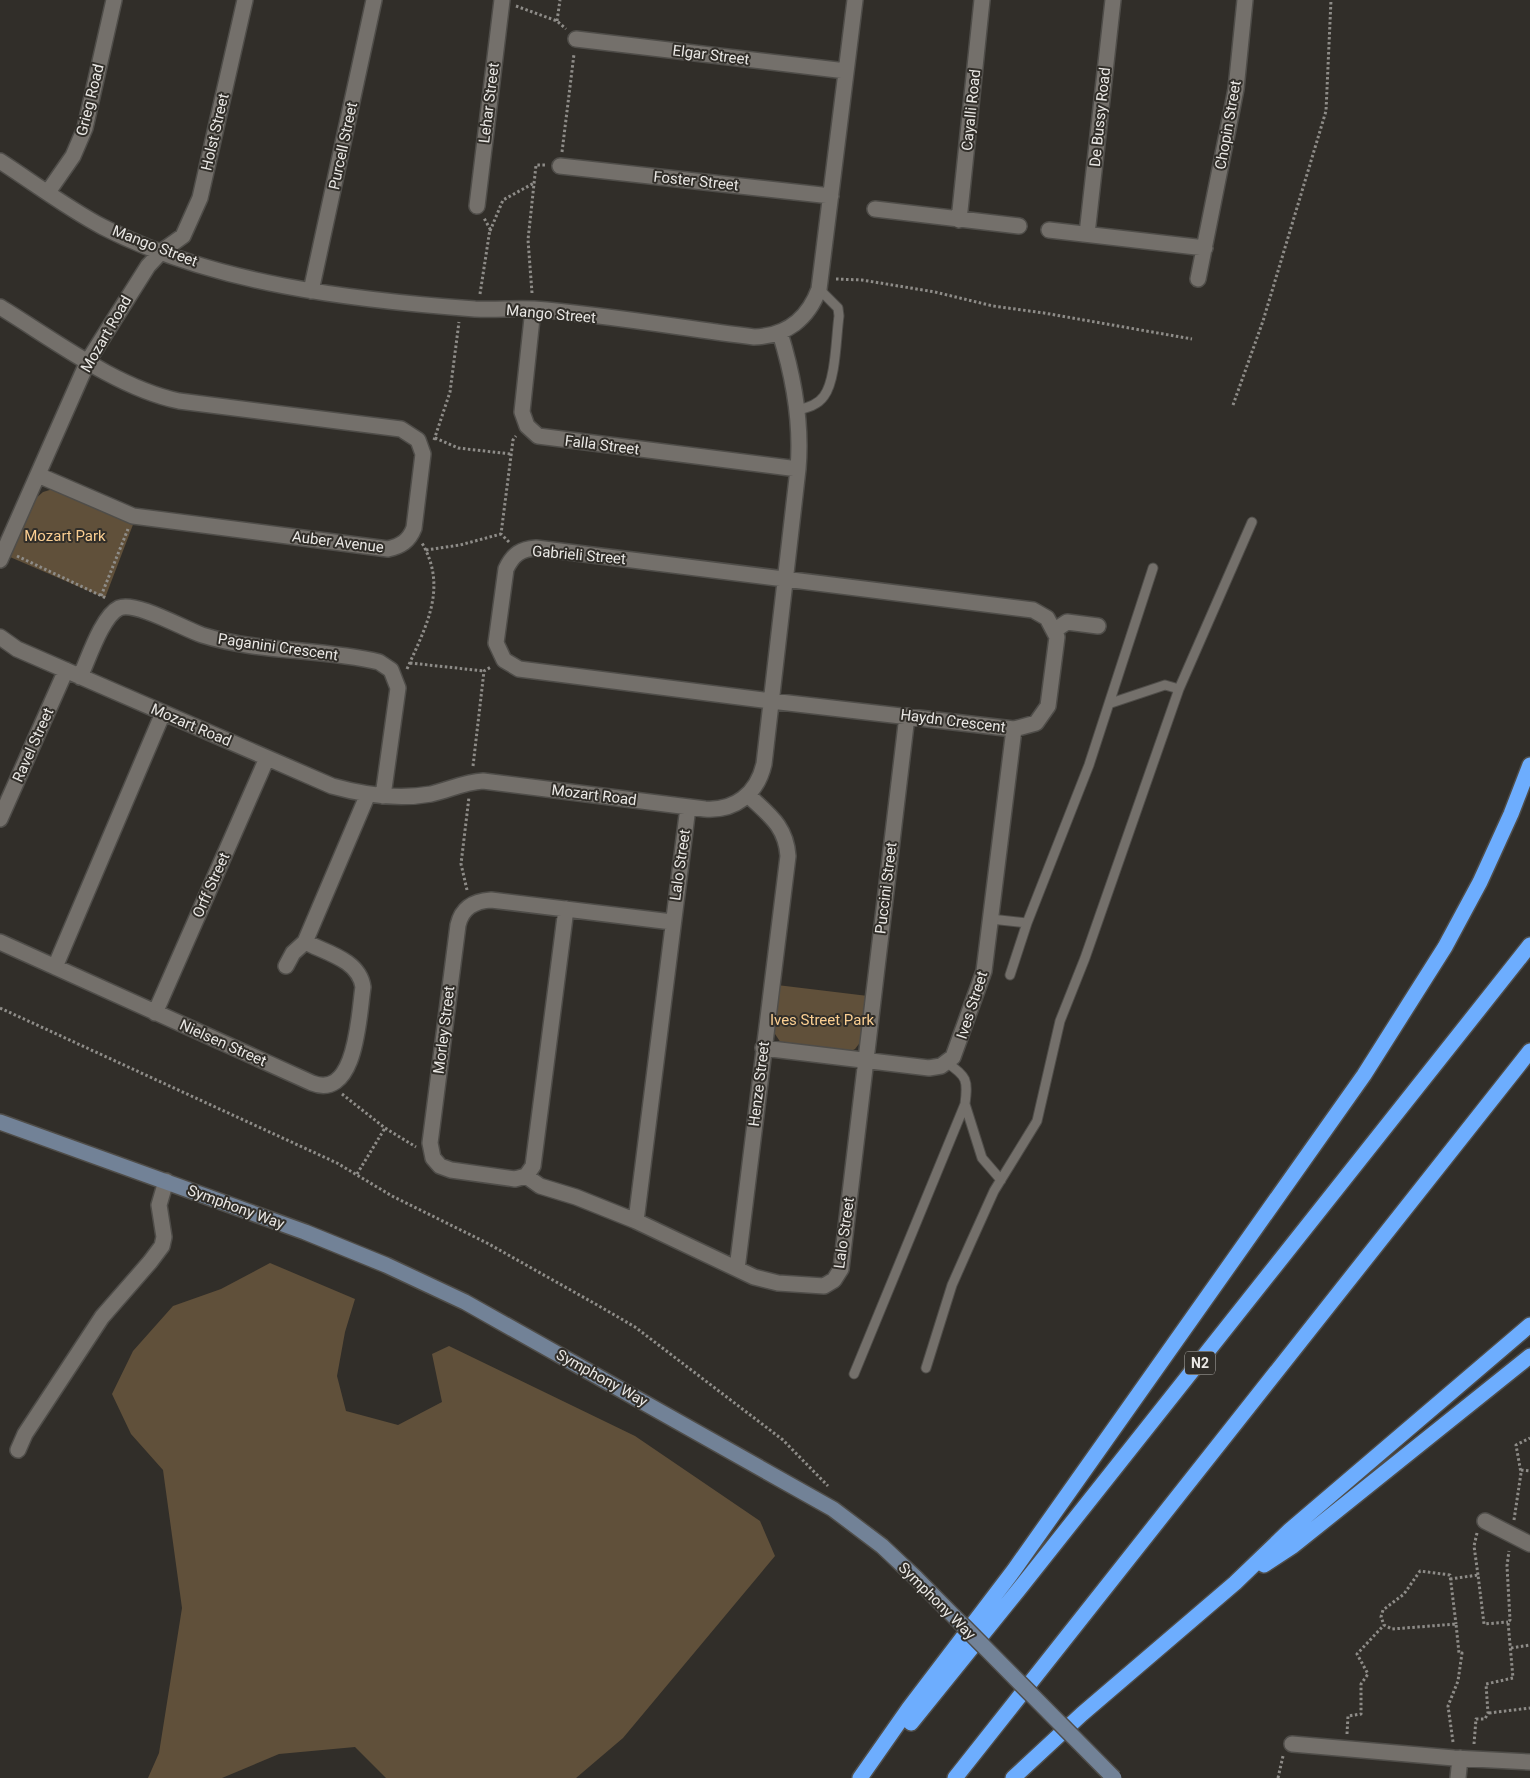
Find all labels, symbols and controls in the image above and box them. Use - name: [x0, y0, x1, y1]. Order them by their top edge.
- street label: Elgar Street: [672, 41, 750, 69]
- street label: Grieg Road: [72, 62, 108, 138]
- street label: Lehar Street: [475, 62, 503, 144]
- street label: De Bussy Road: [1086, 66, 1114, 168]
- street label: Cayalli Road: [958, 68, 984, 152]
- street label: Chopin Street: [1211, 79, 1245, 171]
- street label: Holst Street: [197, 91, 233, 172]
- street label: Purcell Street: [325, 100, 361, 191]
- street label: Foster Street: [652, 168, 740, 194]
- street label: Mango Street: [110, 222, 200, 271]
- street label: Mozart Road: [77, 292, 135, 376]
- street label: Mango Street: [505, 301, 597, 327]
- street label: Falla Street: [564, 431, 640, 459]
- park label: Mozart Park: [24, 527, 106, 545]
- street label: Auber Avenue: [291, 527, 385, 557]
- street label: Gabrieli Street: [531, 542, 627, 568]
- street label: Paganini Crescent: [217, 630, 339, 664]
- street label: Mozart Road: [148, 700, 234, 750]
- street label: Ravel Street: [9, 705, 57, 785]
- street label: Haydn Crescent: [899, 706, 1007, 736]
- street label: Mozart Road: [550, 781, 638, 809]
- street label: Lalo Street: [666, 828, 694, 902]
- street label: Puccini Street: [871, 841, 901, 935]
- street label: Orff Street: [189, 850, 233, 920]
- street label: Ives Street: [953, 969, 991, 1041]
- street label: Morley Street: [430, 985, 458, 1075]
- park label: Ives Street Park: [770, 1011, 874, 1029]
- street label: Nielsen Street: [177, 1016, 269, 1070]
- street label: Henze Street: [745, 1040, 773, 1128]
- street label: Symphony Way: [185, 1181, 287, 1233]
- street label: Lalo Street: [830, 1196, 858, 1270]
- street label: Symphony Way: [553, 1345, 651, 1411]
- road number: N2: [1185, 1352, 1215, 1375]
- street label: Symphony Way: [895, 1559, 979, 1643]

